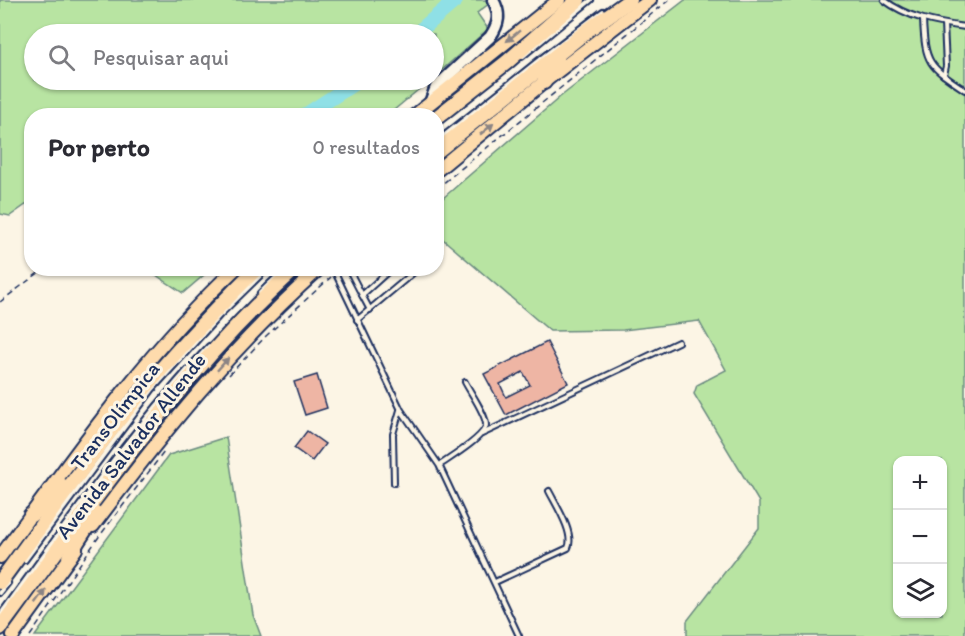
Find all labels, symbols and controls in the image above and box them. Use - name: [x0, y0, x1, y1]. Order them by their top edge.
- search box: [24, 24, 444, 90]
- one-way arrow: [505, 30, 521, 43]
- icon: search: [45, 41, 78, 74]
- text: Pesquisar aqui: [93, 44, 229, 71]
- one-way arrow: [480, 123, 495, 136]
- text: Por perto: [48, 131, 150, 163]
- text: 0 resultados: [312, 135, 420, 159]
- street label: Avenida Salvador Allende: [50, 348, 211, 544]
- one-way arrow: [216, 356, 230, 371]
- street label: TransOlímpica: [65, 357, 165, 475]
- map controls: [893, 456, 947, 618]
- button: +: [893, 456, 947, 510]
- button: −: [893, 510, 947, 564]
- button: layers: [893, 564, 947, 618]
- one-way arrow: [35, 589, 47, 605]

